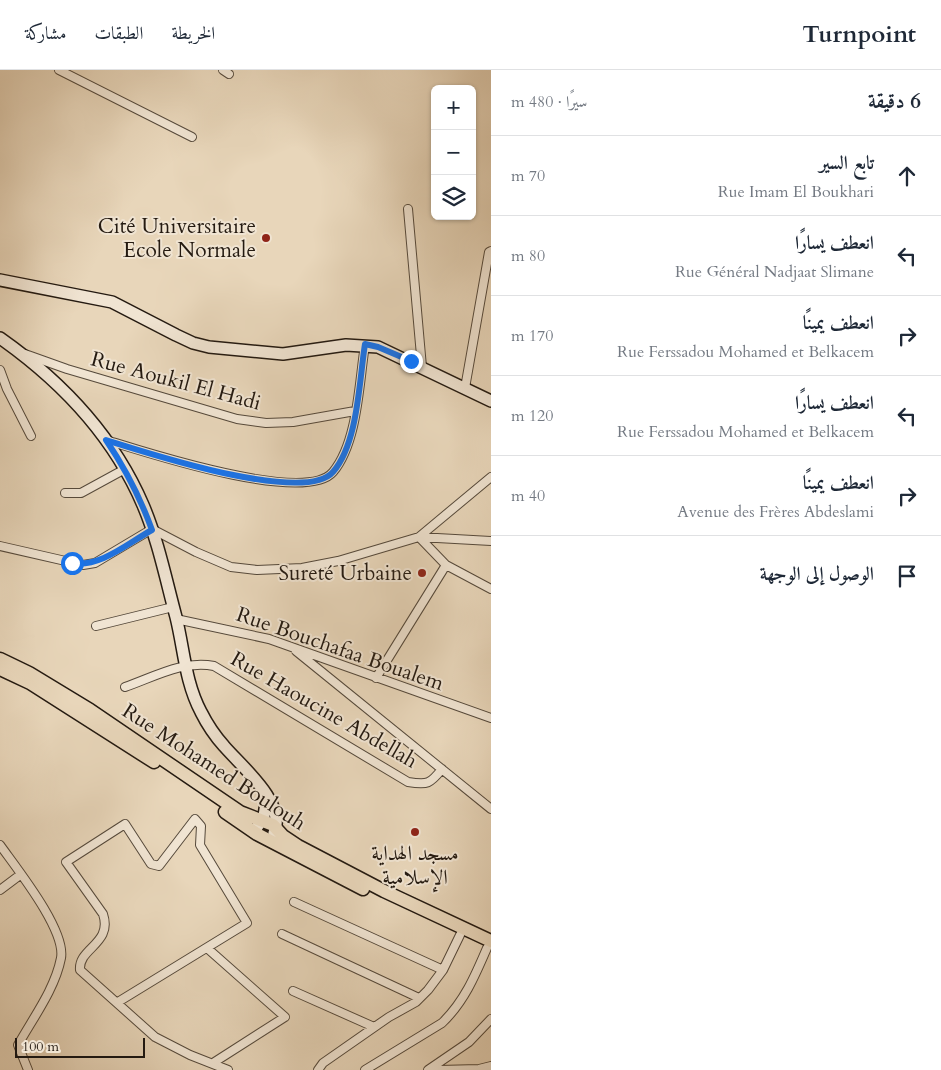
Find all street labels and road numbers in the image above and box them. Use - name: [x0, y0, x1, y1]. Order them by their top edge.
- street label: Rue Aoukil El Hadi: [88, 344, 264, 418]
- street label: Rue Bouchafaa Boualem: [232, 600, 448, 698]
- street label: Rue Haoucine Abdellah: [225, 645, 423, 776]
- street label: Rue Mohamed Boulouh: [116, 697, 312, 838]

